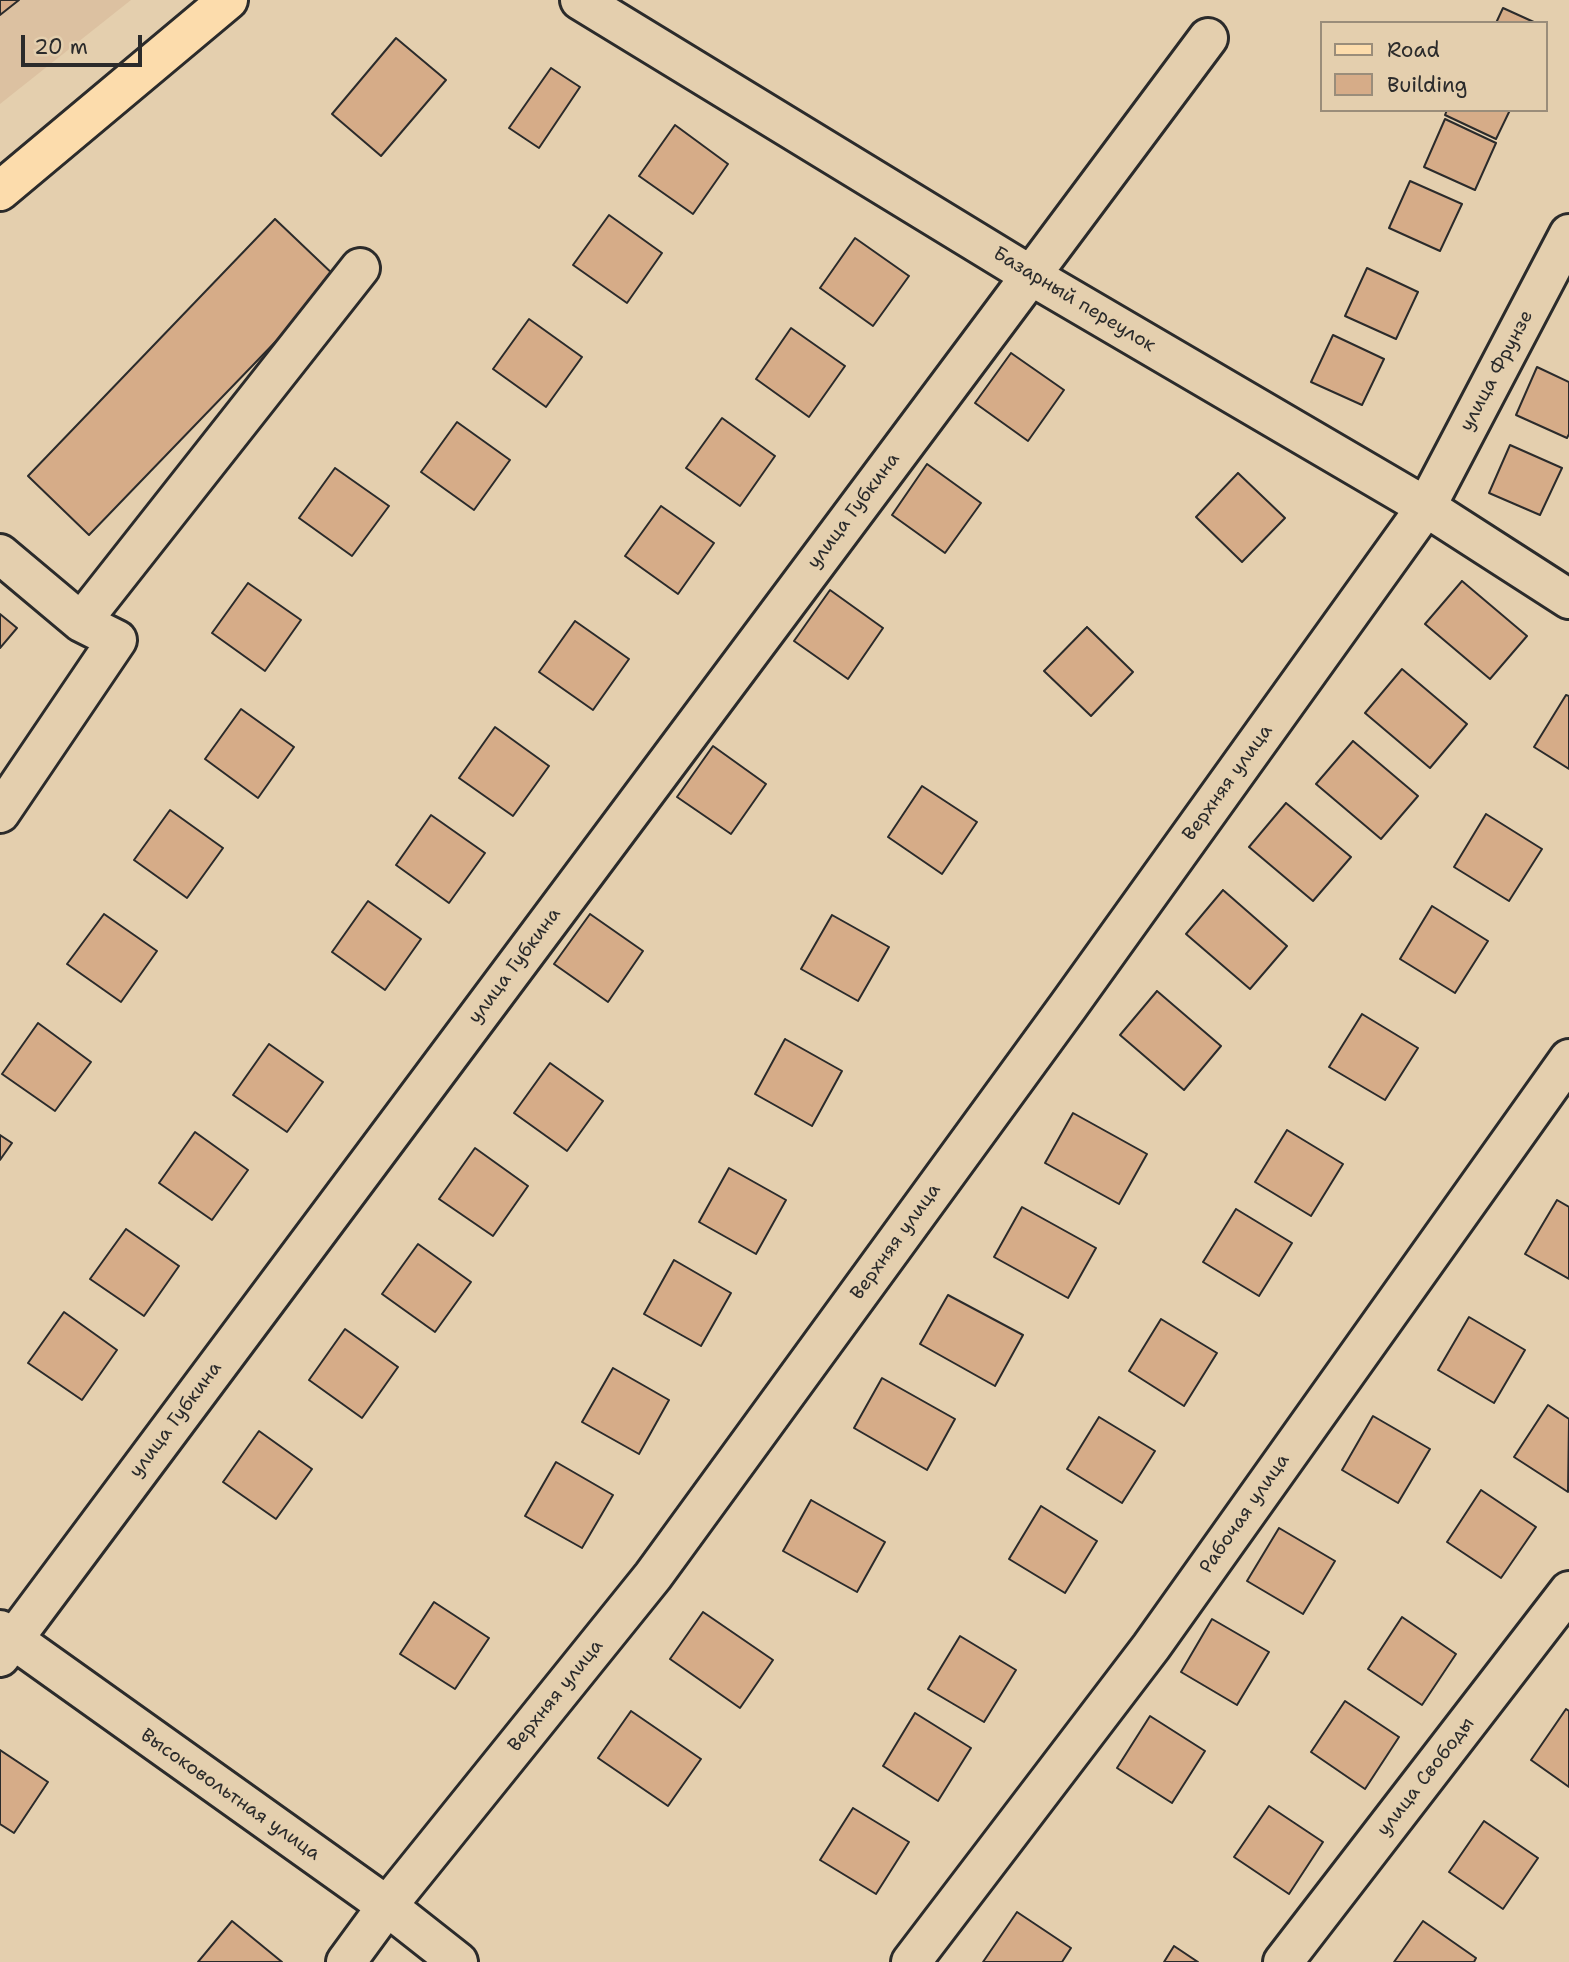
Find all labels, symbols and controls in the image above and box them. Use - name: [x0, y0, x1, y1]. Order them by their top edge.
- scale bar: [24, 21, 145, 65]
- legend: [1320, 21, 1548, 112]
- text: 20 m: [34, 33, 88, 61]
- text: Road: [1387, 36, 1440, 64]
- text: Building: [1387, 71, 1467, 99]
- street label: Базарный переулок: [989, 242, 1159, 358]
- street label: улица Фрунзе: [1456, 307, 1538, 435]
- street label: улица Губкина: [803, 449, 905, 573]
- street label: Верхняя улица: [1178, 720, 1278, 846]
- street label: улица Губкина: [464, 904, 566, 1028]
- street label: Верхняя улица: [846, 1179, 946, 1305]
- street label: улица Губкина: [125, 1358, 227, 1482]
- street label: Рабочая улица: [1195, 1450, 1295, 1578]
- street label: Верхняя улица: [504, 1635, 608, 1757]
- street label: улица Свободы: [1372, 1713, 1480, 1841]
- street label: Высоковольтная улица: [136, 1724, 324, 1866]

